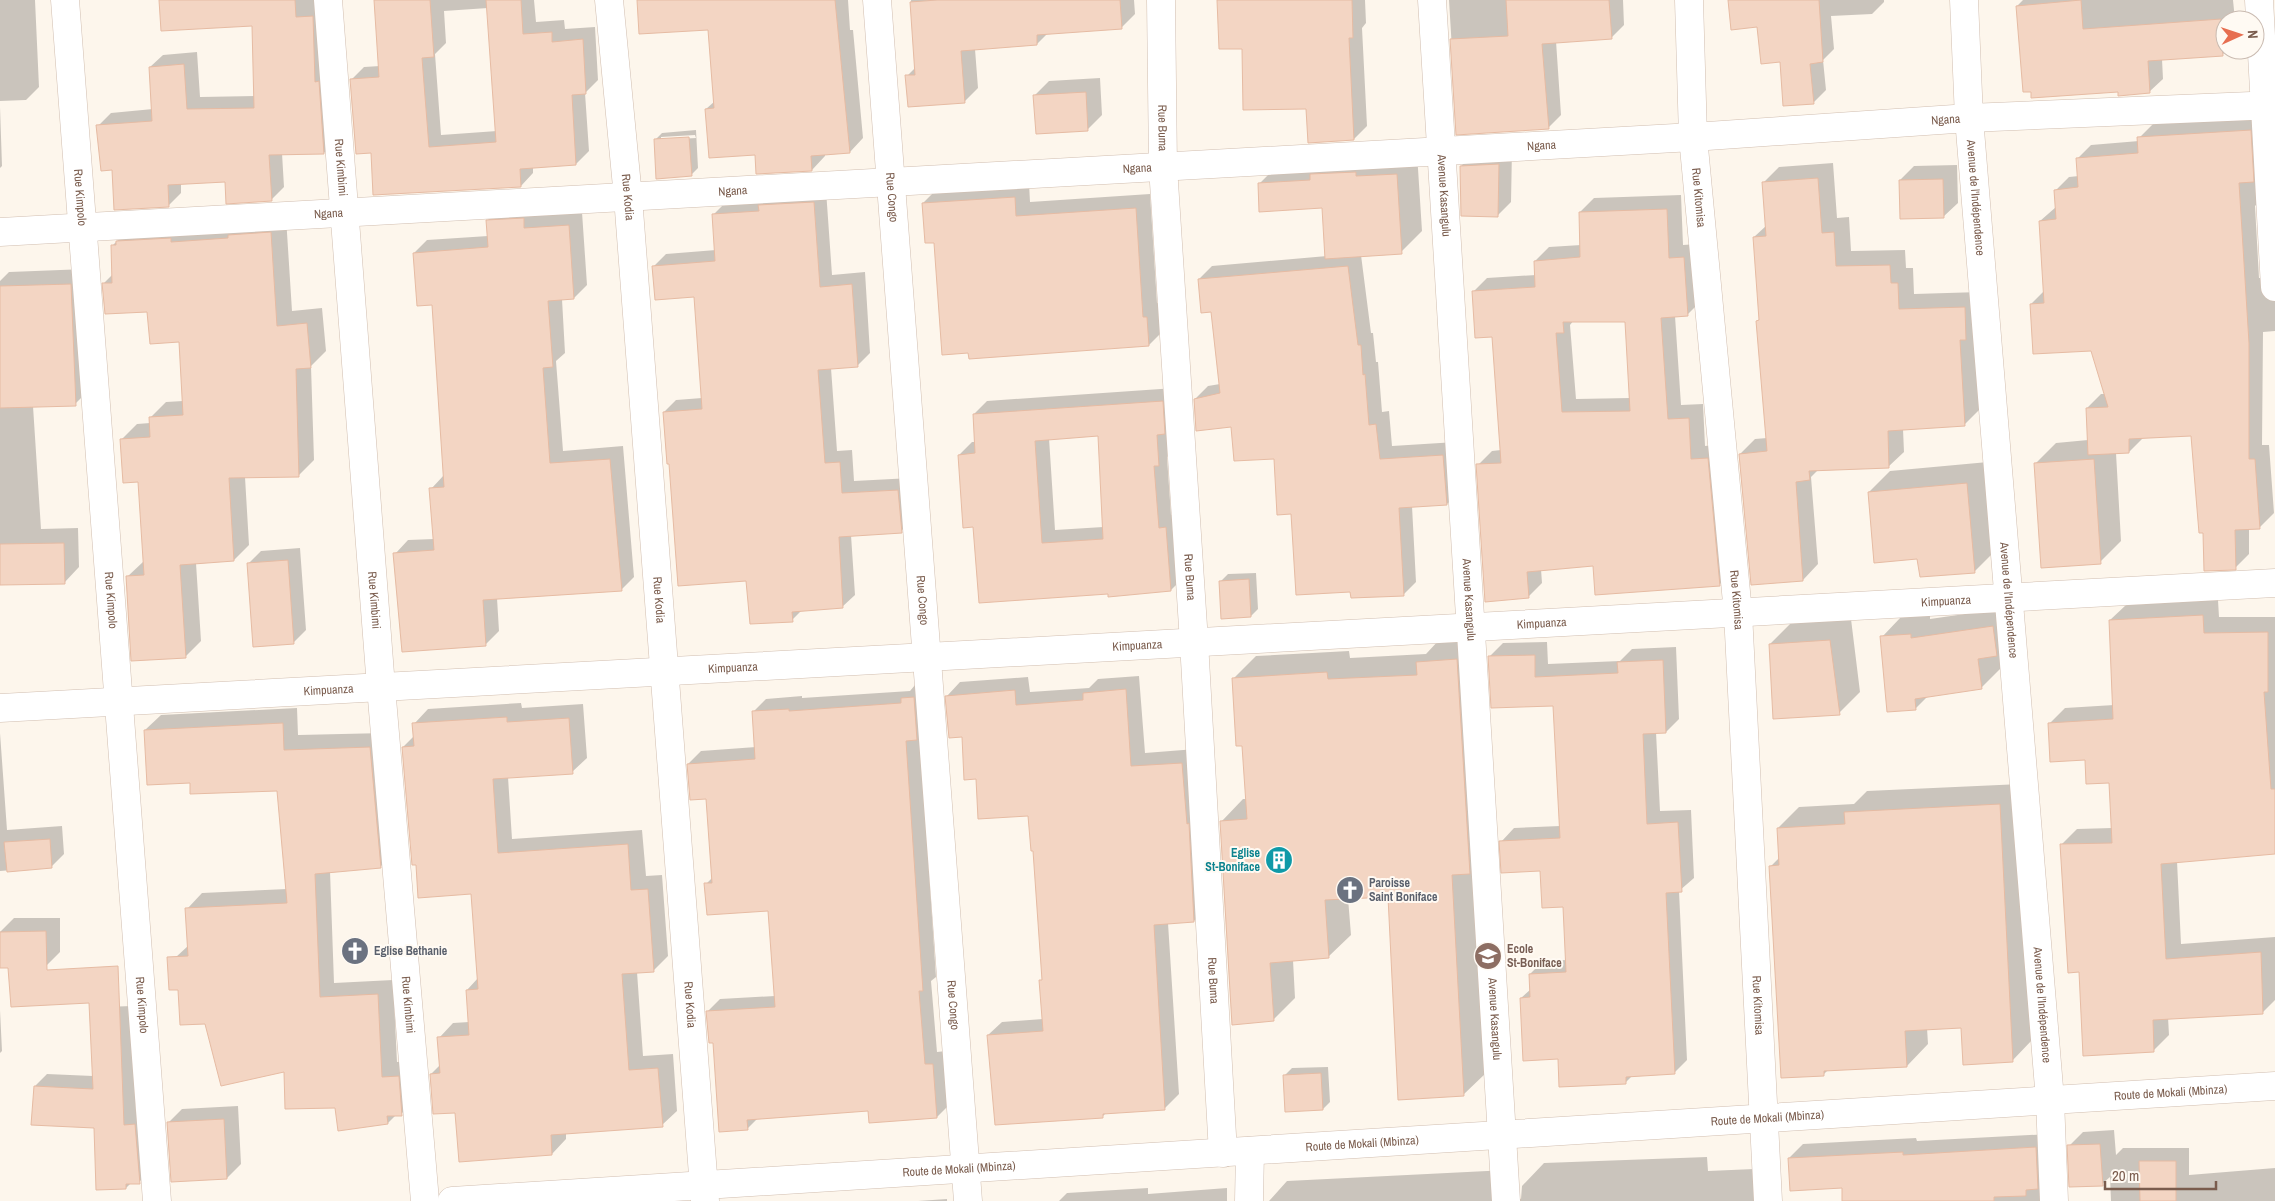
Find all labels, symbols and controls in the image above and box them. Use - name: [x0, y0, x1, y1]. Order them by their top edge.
- north arrow: [2215, 10, 2265, 60]
- text: N: [2244, 30, 2262, 39]
- street label: Rue Buma: [1154, 105, 1171, 152]
- street label: Ngana: [1931, 111, 1961, 129]
- street label: Ngana: [1527, 137, 1557, 154]
- street label: Rue Kimbimi: [331, 138, 351, 197]
- street label: Avenue de l'Indépendence: [1963, 138, 1988, 256]
- street label: Avenue Kasangulu: [1433, 153, 1455, 237]
- street label: Ngana: [1122, 159, 1153, 177]
- street label: Rue Kitomisa: [1688, 167, 1710, 229]
- street label: Rue Kimpolo: [70, 168, 90, 226]
- street label: Rue Congo: [882, 172, 902, 223]
- street label: Rue Kodia: [618, 173, 638, 221]
- street label: Ngana: [718, 182, 748, 200]
- street label: Ngana: [314, 205, 344, 222]
- street label: Avenue de l'Indépendence: [1996, 541, 2022, 659]
- street label: Rue Buma: [1180, 553, 1199, 601]
- street label: Avenue Kasangulu: [1458, 557, 1479, 642]
- street label: Rue Kitomisa: [1726, 569, 1747, 631]
- street label: Rue Kimpolo: [101, 571, 121, 629]
- street label: Rue Kimbimi: [364, 571, 384, 630]
- street label: Rue Congo: [913, 575, 932, 626]
- street label: Rue Kodia: [649, 576, 669, 624]
- street label: Kimpuanza: [1921, 592, 1972, 610]
- street label: Kimpuanza: [1516, 614, 1568, 633]
- street label: Kimpuanza: [1112, 636, 1163, 655]
- street label: Kimpuanza: [708, 658, 759, 677]
- street label: Kimpuanza: [303, 681, 354, 699]
- place label: Eglise St-Boniface: [1205, 845, 1261, 875]
- building icon: Eglise St-Boniface: [1264, 845, 1294, 875]
- church icon: Paroisse Saint Boniface: [1335, 875, 1365, 905]
- place label: Paroisse Saint Boniface: [1369, 875, 1438, 905]
- church icon: Eglise Bethanie: [340, 936, 370, 966]
- school or university icon: Ecole St-Boniface: [1473, 941, 1503, 971]
- place label: Ecole St-Boniface: [1507, 941, 1562, 971]
- place label: Eglise Bethanie: [374, 943, 448, 959]
- street label: Avenue de l'Indépendence: [2029, 945, 2055, 1064]
- street label: Rue Buma: [1204, 957, 1223, 1005]
- street label: Rue Kimbimi: [398, 975, 419, 1034]
- street label: Rue Kitomisa: [1749, 975, 1768, 1036]
- street label: Rue Kimpolo: [132, 976, 152, 1034]
- street label: Avenue Kasangulu: [1484, 976, 1505, 1061]
- street label: Rue Congo: [943, 980, 963, 1031]
- street label: Rue Kodia: [680, 981, 700, 1029]
- street label: Route de Mokali (Mbinza): [2113, 1081, 2228, 1104]
- street label: Route de Mokali (Mbinza): [1710, 1106, 1825, 1130]
- street label: Route de Mokali (Mbinza): [1305, 1132, 1419, 1155]
- street label: Route de Mokali (Mbinza): [902, 1157, 1016, 1181]
- scale bar: [2105, 1158, 2216, 1190]
- text: 20 m: [2112, 1165, 2139, 1186]

